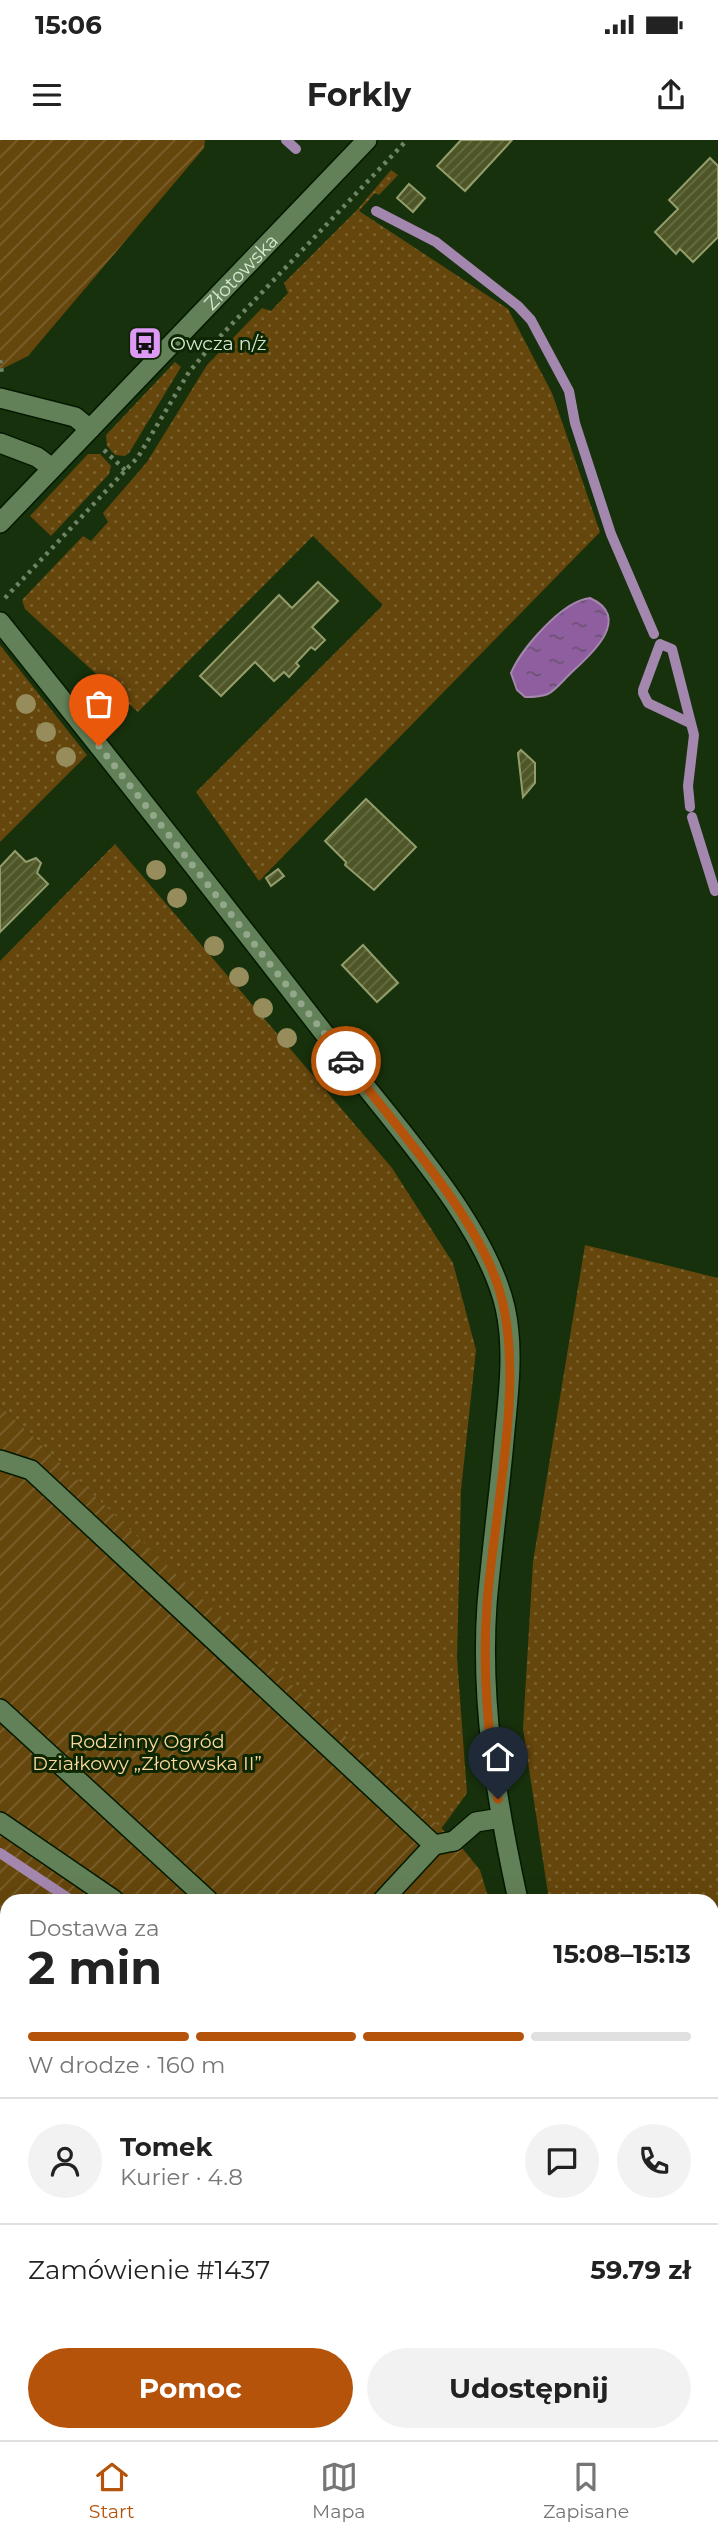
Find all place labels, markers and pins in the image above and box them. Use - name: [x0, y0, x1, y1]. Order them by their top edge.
- bus stop icon: Owcza n/ż: [126, 324, 164, 362]
- place label: Owcza n/ż: [170, 332, 266, 355]
- pin: [69, 674, 129, 746]
- pin: [468, 1727, 528, 1799]

